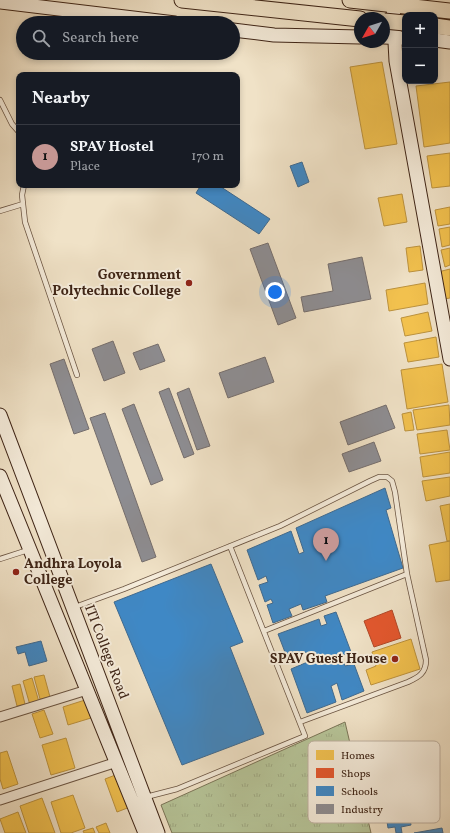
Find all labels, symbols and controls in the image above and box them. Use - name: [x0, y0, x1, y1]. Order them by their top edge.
- north arrow: [354, 12, 390, 48]
- map controls: [402, 12, 438, 84]
- button: +: [402, 12, 438, 48]
- search box: [16, 16, 240, 60]
- icon: search: [30, 27, 52, 49]
- text: Search here: [62, 28, 139, 49]
- button: −: [402, 48, 438, 84]
- text: Nearby: [32, 87, 90, 110]
- text: SPAV Hostel: [70, 137, 154, 158]
- text: 1: [42, 148, 48, 166]
- text: 170 m: [191, 148, 224, 166]
- text: Place: [70, 158, 100, 176]
- place label: Government Polytechnic College: [52, 266, 181, 301]
- marker: Government Polytechnic College: [184, 278, 194, 288]
- your location: [265, 282, 285, 302]
- pin: 1: [313, 528, 339, 561]
- place label: Andhra Loyola College: [24, 555, 122, 590]
- marker: Andhra Loyola College: [11, 567, 21, 577]
- street label: ITI College Road: [79, 602, 133, 702]
- place label: SPAV Guest House: [270, 650, 387, 669]
- marker: SPAV Guest House: [390, 654, 400, 664]
- legend: [308, 741, 440, 823]
- text: Homes: [341, 749, 375, 764]
- text: Shops: [341, 767, 371, 782]
- text: Schools: [341, 785, 378, 800]
- text: Industry: [341, 803, 383, 818]

